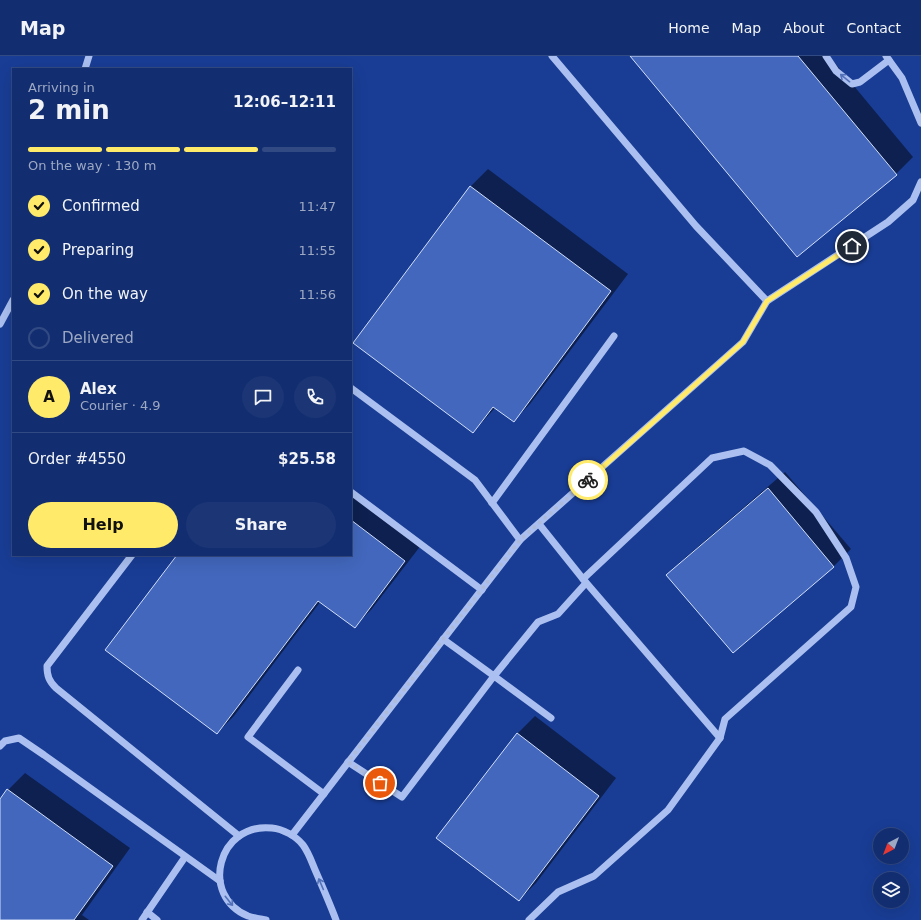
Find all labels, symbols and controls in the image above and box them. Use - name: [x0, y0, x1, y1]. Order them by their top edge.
- text: Map: [20, 17, 65, 39]
- text: Home: [668, 20, 710, 36]
- text: Map: [732, 20, 761, 36]
- text: About: [783, 20, 825, 36]
- text: Contact: [847, 20, 901, 36]
- one-way arrow: [840, 74, 851, 83]
- text: Arriving in: [28, 80, 95, 95]
- text: 12:06–12:11: [233, 93, 336, 111]
- text: 2 min: [28, 95, 110, 125]
- text: On the way · 130 m: [28, 158, 156, 173]
- icon: check: [28, 195, 50, 217]
- text: Confirmed: [62, 197, 140, 215]
- text: 11:47: [299, 199, 336, 214]
- pin: [835, 229, 869, 263]
- icon: home: [841, 235, 863, 257]
- icon: check: [28, 239, 50, 261]
- text: Preparing: [62, 241, 134, 259]
- text: 11:55: [299, 243, 336, 258]
- icon: check: [28, 283, 50, 305]
- text: On the way: [62, 285, 148, 303]
- text: 11:56: [299, 287, 336, 302]
- text: Delivered: [62, 329, 134, 347]
- button: chat: [242, 376, 284, 418]
- button: phone: [294, 376, 336, 418]
- text: Alex: [80, 380, 117, 398]
- text: A: [43, 388, 55, 406]
- text: Courier · 4.9: [80, 398, 161, 413]
- text: Order #4550: [28, 450, 126, 468]
- text: $25.58: [278, 450, 336, 468]
- courier: [568, 460, 608, 500]
- icon: bike: [577, 469, 599, 491]
- button: Help: [28, 502, 178, 548]
- button: Share: [186, 502, 336, 548]
- pin: [363, 766, 397, 800]
- icon: bag: [369, 772, 391, 794]
- north arrow: [873, 828, 909, 864]
- map controls: [873, 828, 909, 908]
- button: layers: [873, 872, 909, 908]
- one-way arrow: [317, 879, 324, 891]
- one-way arrow: [225, 895, 234, 906]

